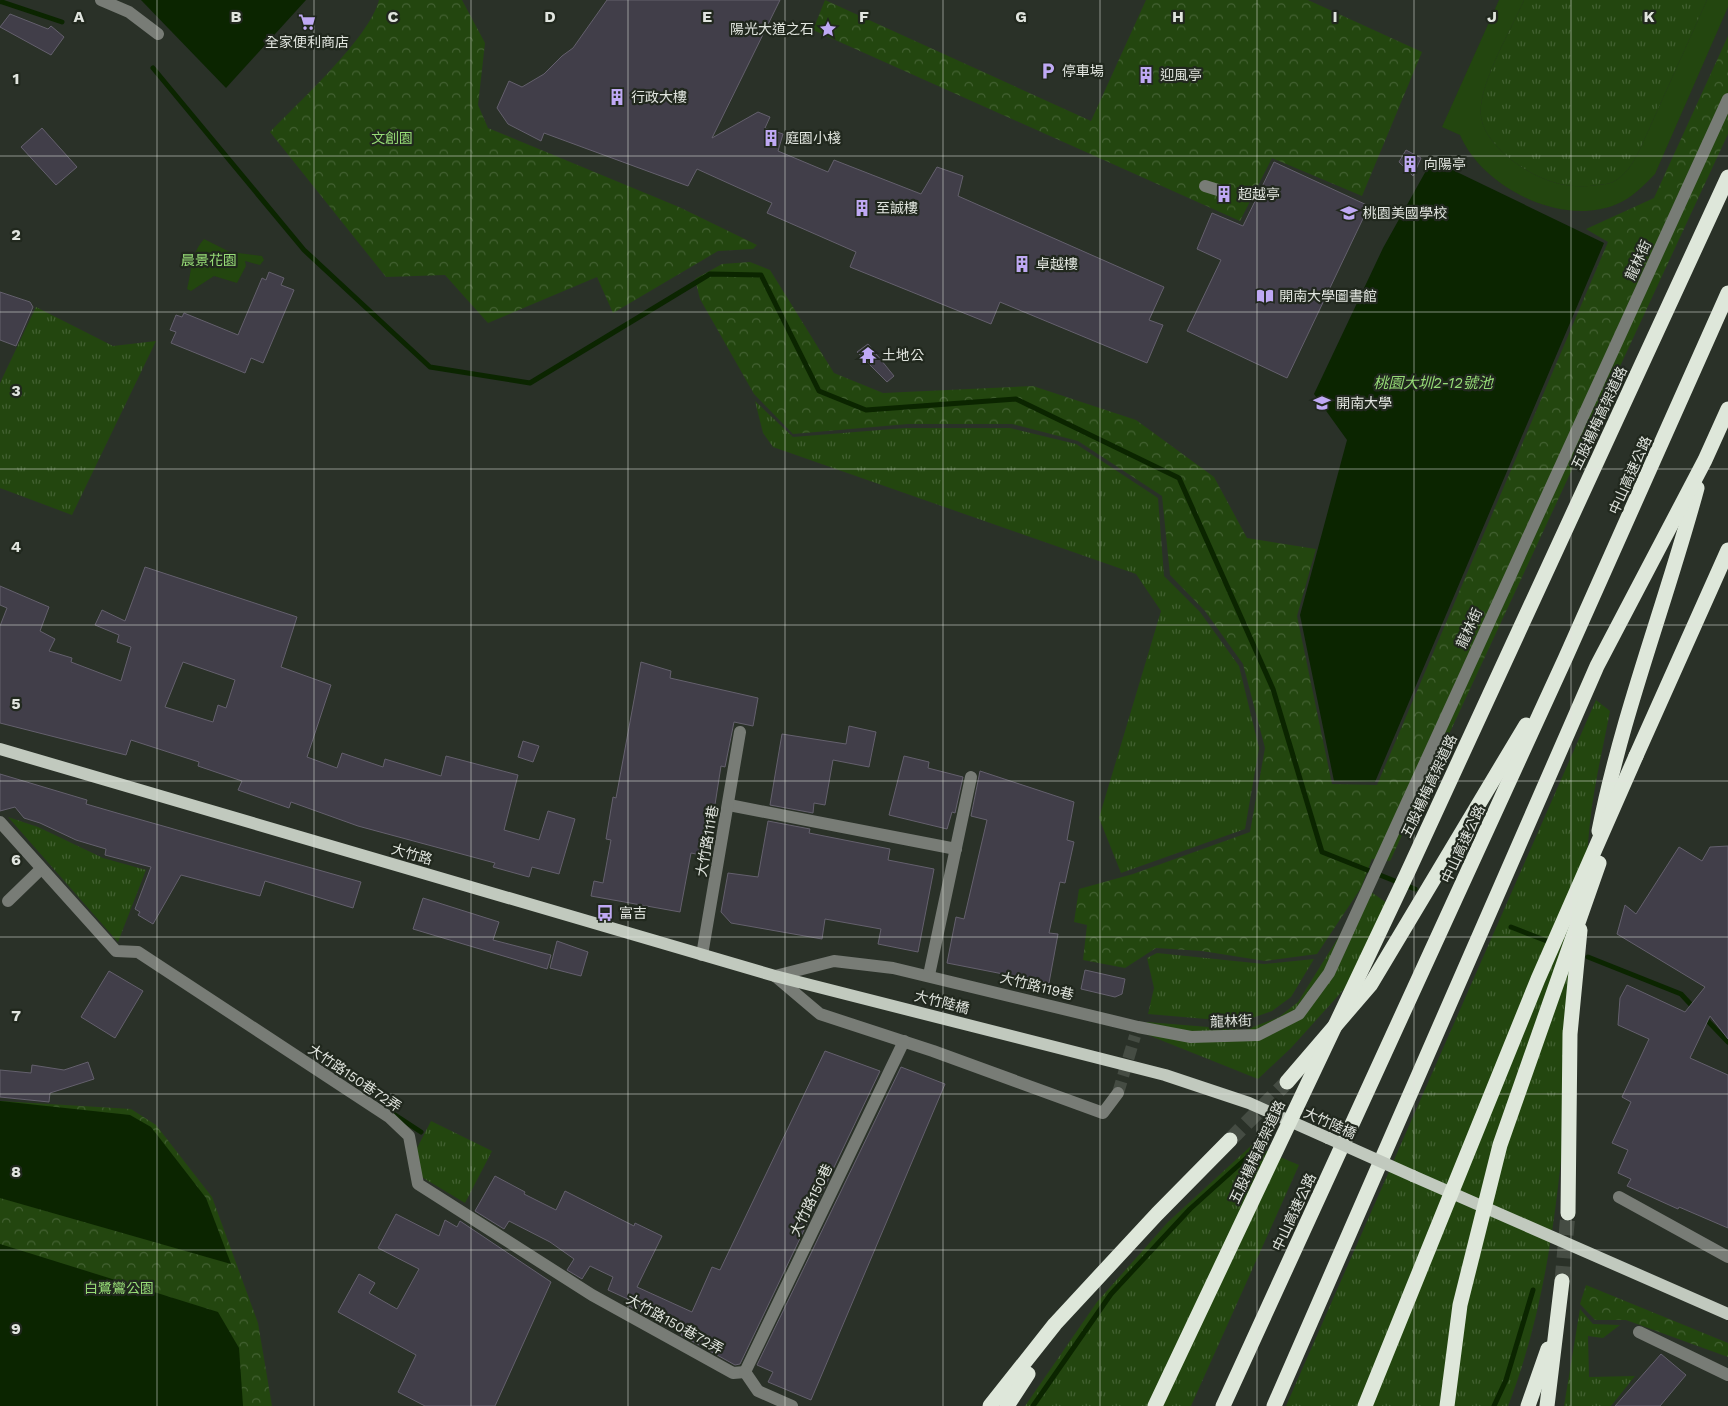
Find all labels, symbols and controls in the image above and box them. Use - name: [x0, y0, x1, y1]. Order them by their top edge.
- text: A: [74, 7, 85, 26]
- text: B: [231, 7, 242, 26]
- text: C: [388, 7, 399, 26]
- text: D: [544, 7, 556, 26]
- text: E: [702, 7, 712, 26]
- text: F: [859, 7, 869, 26]
- text: G: [1015, 7, 1027, 26]
- text: H: [1172, 7, 1184, 26]
- text: I: [1332, 7, 1338, 26]
- text: J: [1487, 7, 1497, 26]
- text: K: [1643, 7, 1655, 26]
- supermarket icon: 全家便利商店: [297, 12, 317, 32]
- place icon: 陽光大道之石: [818, 19, 838, 39]
- place label: 陽光大道之石: [730, 21, 814, 37]
- place label: 全家便利商店: [265, 34, 349, 50]
- parking icon: 停車場: [1038, 61, 1058, 81]
- place label: 停車場: [1062, 63, 1104, 79]
- building icon: 迎風亭: [1136, 65, 1156, 85]
- place label: 迎風亭: [1160, 67, 1202, 83]
- text: 1: [13, 69, 19, 88]
- building icon: 行政大樓: [607, 87, 627, 107]
- place label: 行政大樓: [631, 89, 687, 105]
- building icon: 庭園小棧: [761, 128, 781, 148]
- park label: 文創園: [371, 130, 413, 146]
- place label: 庭園小棧: [785, 130, 841, 146]
- building icon: 向陽亭: [1400, 154, 1420, 174]
- place label: 向陽亭: [1424, 156, 1466, 172]
- building icon: 超越亭: [1214, 184, 1234, 204]
- place label: 超越亭: [1238, 186, 1280, 202]
- building icon: 至誠樓: [852, 198, 872, 218]
- place label: 至誠樓: [876, 200, 918, 216]
- school or university icon: 桃園美國學校: [1339, 203, 1359, 223]
- place label: 桃園美國學校: [1363, 205, 1447, 221]
- text: 2: [11, 225, 21, 244]
- street label: 龍林街: [1622, 238, 1654, 282]
- park label: 晨景花園: [181, 252, 237, 268]
- building icon: 卓越樓: [1012, 254, 1032, 274]
- place label: 卓越樓: [1036, 256, 1078, 272]
- library icon: 開南大學圖書館: [1255, 286, 1275, 306]
- place label: 開南大學圖書館: [1279, 288, 1377, 304]
- temple icon: 土地公: [858, 345, 878, 365]
- place label: 土地公: [882, 347, 924, 363]
- street label: 五股楊梅高架道路: [1568, 364, 1630, 472]
- water label: 桃園大圳2-12號池: [1373, 374, 1495, 392]
- text: 3: [11, 381, 21, 400]
- school or university icon: 開南大學: [1312, 393, 1332, 413]
- place label: 開南大學: [1336, 395, 1392, 411]
- street label: 中山高速公路: [1606, 433, 1654, 517]
- text: 4: [11, 537, 21, 556]
- street label: 龍林街: [1453, 606, 1485, 650]
- text: 5: [11, 694, 21, 713]
- street label: 五股楊梅高架道路: [1398, 732, 1460, 840]
- street label: 中山高速公路: [1438, 803, 1488, 885]
- street label: 大竹路111巷: [693, 804, 721, 878]
- street label: 大竹路: [390, 841, 434, 867]
- text: 6: [11, 850, 21, 869]
- bus stop icon: 富吉: [595, 903, 615, 923]
- place label: 富吉: [619, 905, 647, 921]
- street label: 大竹路119巷: [998, 969, 1076, 1003]
- street label: 大竹陸橋: [913, 987, 971, 1017]
- text: 7: [11, 1006, 21, 1025]
- street label: 龍林街: [1210, 1012, 1252, 1030]
- street label: 大竹路150巷72弄: [306, 1041, 404, 1115]
- street label: 五股楊梅高架道路: [1226, 1098, 1288, 1206]
- street label: 大竹陸橋: [1301, 1104, 1359, 1142]
- street label: 大竹路150巷: [787, 1161, 835, 1239]
- text: 8: [11, 1162, 21, 1181]
- street label: 中山高速公路: [1269, 1171, 1319, 1253]
- park label: 白鷺鸞公園: [84, 1280, 154, 1296]
- street label: 大竹路150巷72弄: [624, 1291, 726, 1357]
- text: 9: [11, 1319, 21, 1338]

